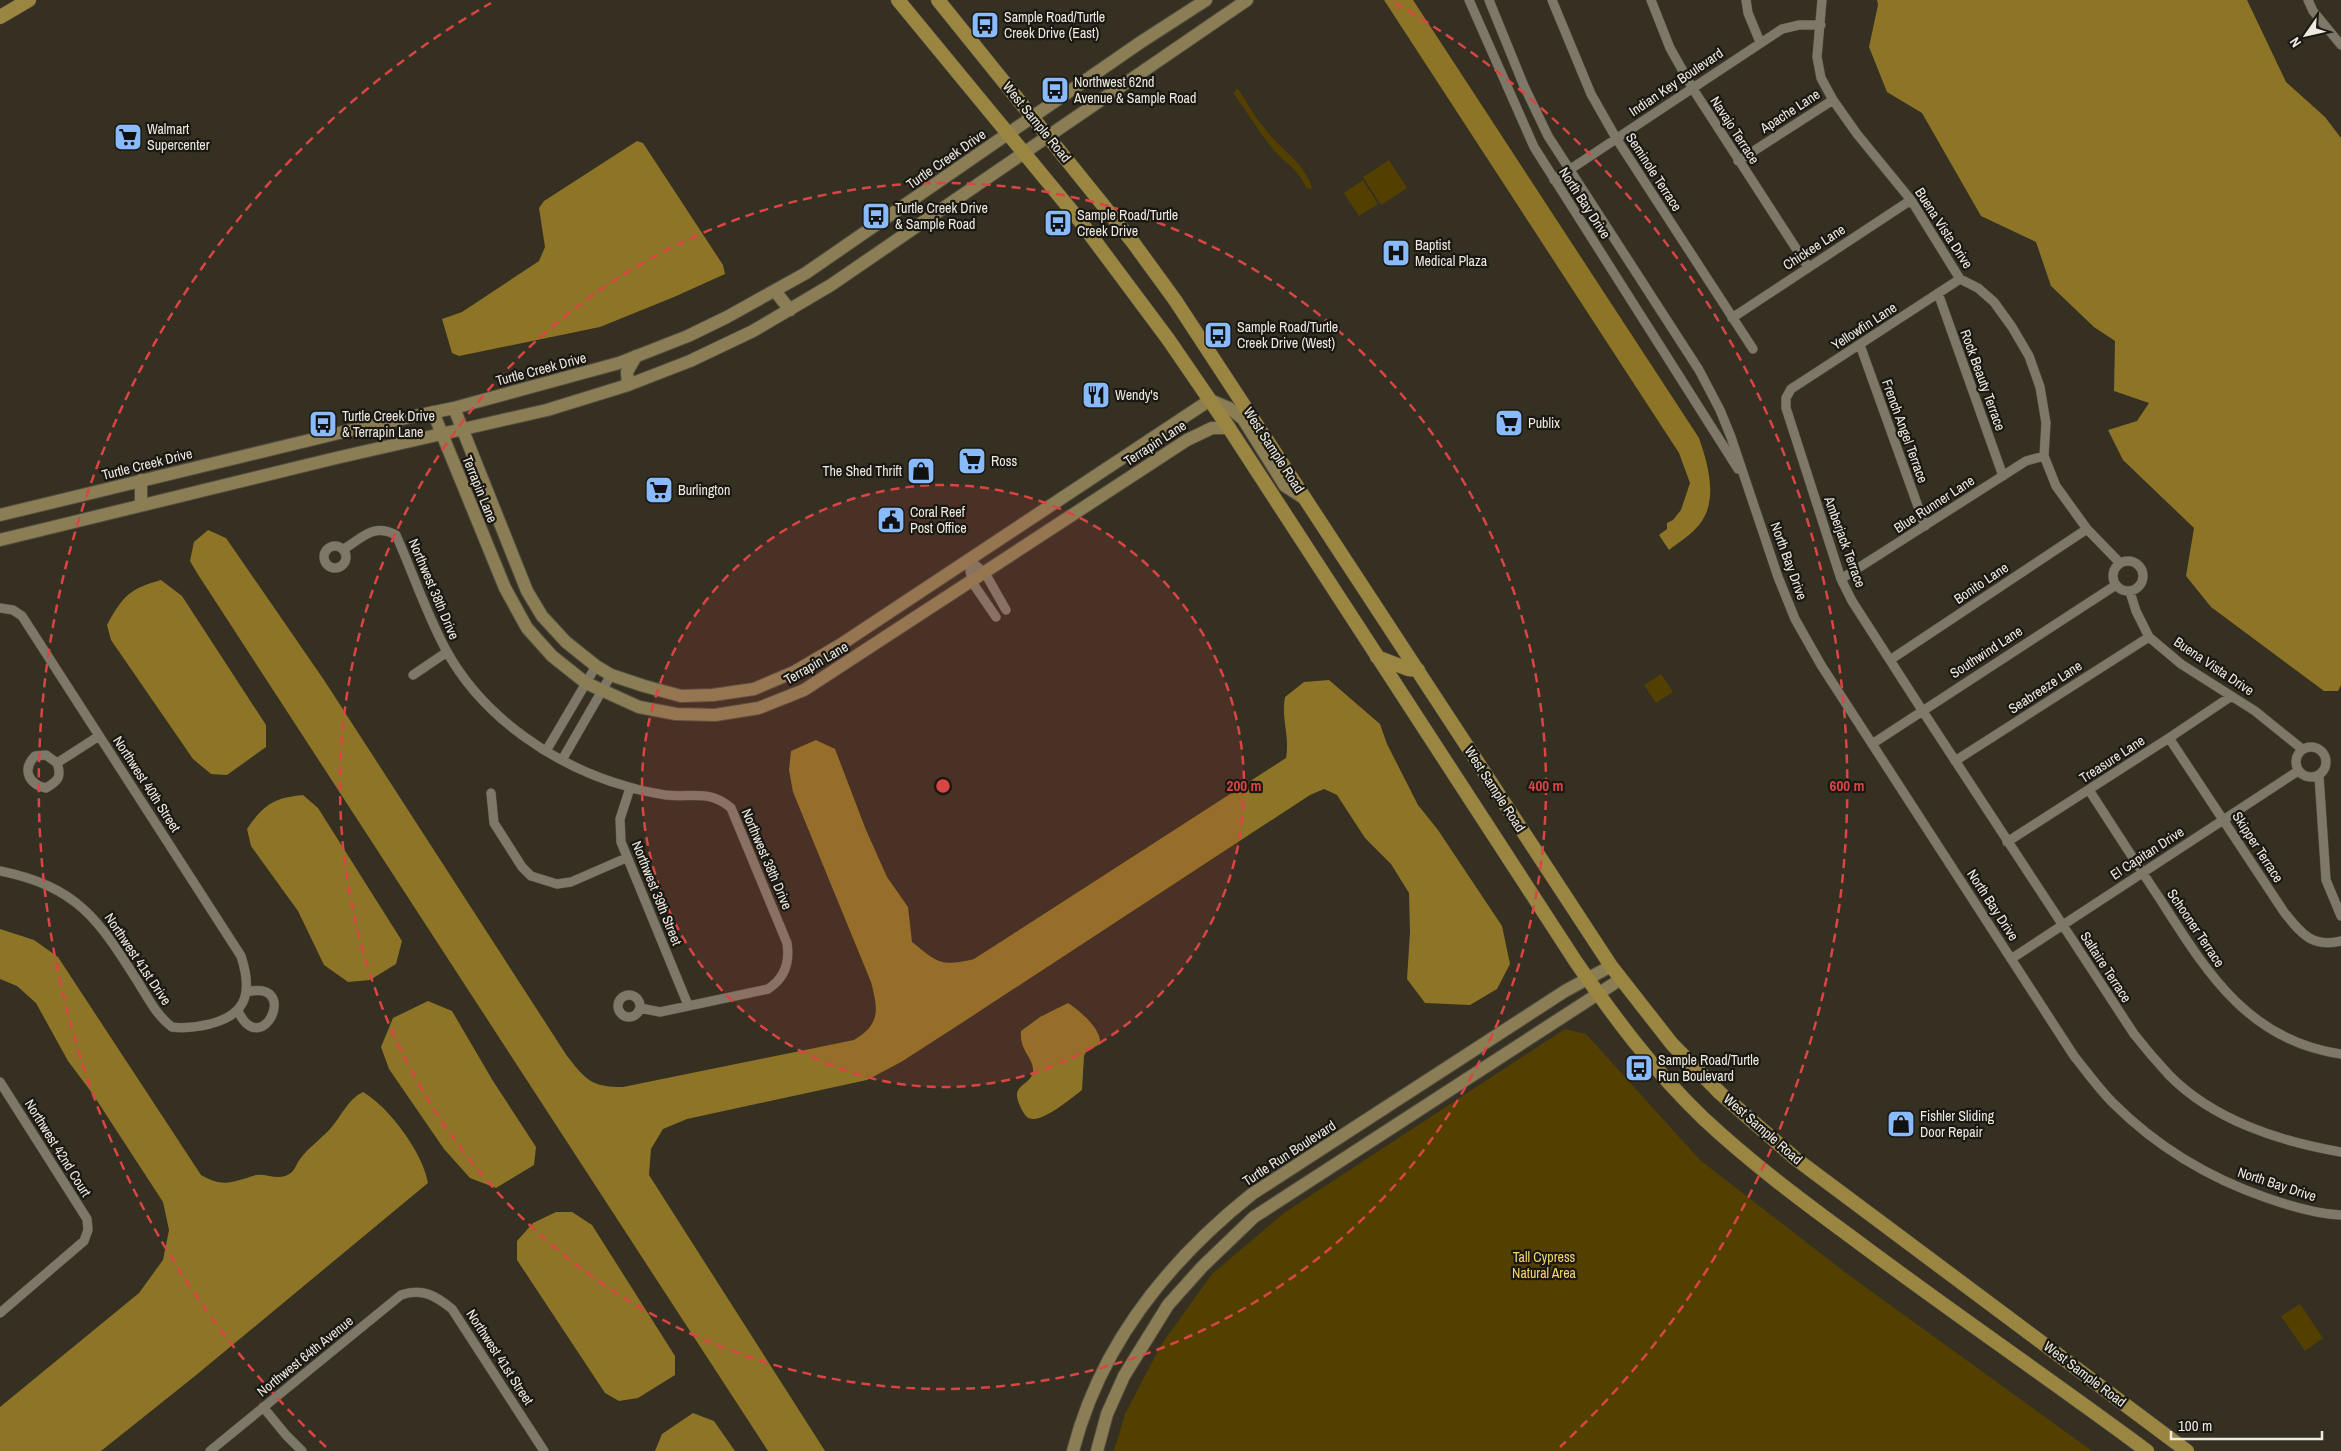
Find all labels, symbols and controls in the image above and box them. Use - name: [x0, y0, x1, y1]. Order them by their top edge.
- place label: Sample Road/Turtle Creek Drive (East): [1004, 8, 1105, 42]
- bus stop icon: Sample Road/Turtle Creek Drive (East): [970, 10, 1000, 40]
- north arrow: [2281, 10, 2331, 60]
- text: N: [2285, 34, 2305, 51]
- street label: Indian Key Boulevard: [1625, 44, 1727, 120]
- place label: Northwest 62nd Avenue & Sample Road: [1073, 73, 1196, 107]
- bus stop icon: Northwest 62nd Avenue & Sample Road: [1040, 75, 1070, 105]
- street label: West Sample Road: [999, 78, 1075, 166]
- street label: Apache Lane: [1756, 85, 1823, 138]
- street label: Navajo Terrace: [1706, 93, 1764, 167]
- place label: Walmart Supercenter: [147, 120, 210, 154]
- supermarket icon: Walmart Supercenter: [113, 122, 143, 152]
- street label: Turtle Creek Drive: [903, 125, 989, 193]
- street label: Seminole Terrace: [1622, 129, 1686, 215]
- street label: North Bay Drive: [1555, 164, 1615, 242]
- street label: Buena Vista Drive: [1911, 184, 1977, 272]
- place label: Turtle Creek Drive & Sample Road: [895, 199, 988, 233]
- bus stop icon: Turtle Creek Drive & Sample Road: [861, 201, 891, 231]
- place label: Sample Road/Turtle Creek Drive: [1077, 206, 1178, 240]
- bus stop icon: Sample Road/Turtle Creek Drive: [1043, 208, 1073, 238]
- street label: Chickee Lane: [1779, 220, 1849, 274]
- place label: Baptist Medical Plaza: [1415, 236, 1488, 270]
- hospital icon: Baptist Medical Plaza: [1381, 238, 1411, 268]
- street label: Yellowfin Lane: [1828, 298, 1900, 354]
- place label: Sample Road/Turtle Creek Drive (West): [1237, 318, 1338, 352]
- bus stop icon: Sample Road/Turtle Creek Drive (West): [1203, 320, 1233, 350]
- street label: Rock Beauty Terrace: [1956, 327, 2010, 433]
- street label: Turtle Creek Drive: [494, 348, 588, 390]
- street label: French Angel Terrace: [1878, 377, 1932, 485]
- restaurant icon: Wendy's: [1081, 380, 1111, 410]
- place label: Wendy's: [1115, 386, 1159, 404]
- street label: West Sample Road: [1240, 404, 1308, 496]
- place label: Turtle Creek Drive & Terrapin Lane: [342, 407, 435, 441]
- supermarket icon: Publix: [1494, 408, 1524, 438]
- bus stop icon: Turtle Creek Drive & Terrapin Lane: [308, 409, 338, 439]
- place label: Publix: [1528, 414, 1560, 432]
- street label: Terrapin Lane: [1120, 416, 1190, 470]
- street label: Turtle Creek Drive: [100, 444, 194, 484]
- supermarket icon: Ross: [957, 446, 987, 476]
- place label: Ross: [991, 452, 1017, 470]
- street label: Terrapin Lane: [458, 453, 502, 525]
- shop icon: The Shed Thrift: [906, 456, 936, 486]
- place label: The Shed Thrift: [822, 462, 902, 480]
- street label: Blue Runner Lane: [1890, 471, 1978, 537]
- supermarket icon: Burlington: [644, 475, 674, 505]
- place label: Burlington: [678, 481, 730, 499]
- street label: Amberjack Terrace: [1820, 493, 1870, 590]
- place label: Coral Reef Post Office: [910, 503, 967, 537]
- public building icon: Coral Reef Post Office: [876, 505, 906, 535]
- street label: North Bay Drive: [1767, 520, 1811, 602]
- street label: Northwest 38th Drive: [405, 536, 463, 642]
- street label: Bonito Lane: [1950, 558, 2012, 608]
- street label: Southwind Lane: [1946, 622, 2026, 682]
- street label: Buena Vista Drive: [2170, 633, 2258, 699]
- street label: Terrapin Lane: [781, 637, 851, 689]
- street label: Seabreeze Lane: [2005, 657, 2085, 717]
- street label: Treasure Lane: [2076, 731, 2148, 787]
- street label: Northwest 40th Street: [109, 733, 185, 835]
- street label: West Sample Road: [1461, 743, 1529, 835]
- text: 200 m: [1227, 775, 1261, 796]
- text: 400 m: [1529, 775, 1563, 796]
- text: 600 m: [1830, 775, 1864, 796]
- centre of rings: [934, 777, 952, 795]
- street label: Northwest 38th Drive: [738, 806, 796, 912]
- street label: Skipper Terrace: [2228, 808, 2288, 886]
- street label: El Capitan Drive: [2107, 823, 2187, 883]
- street label: Northwest 39th Street: [628, 838, 686, 948]
- street label: North Bay Drive: [1963, 866, 2023, 944]
- street label: Schooner Terrace: [2163, 885, 2229, 971]
- street label: Northwest 41st Drive: [101, 910, 175, 1008]
- street label: Saltaire Terrace: [2076, 928, 2136, 1006]
- place label: Sample Road/Turtle Run Boulevard: [1658, 1051, 1759, 1085]
- bus stop icon: Sample Road/Turtle Run Boulevard: [1624, 1053, 1654, 1083]
- street label: West Sample Road: [1720, 1090, 1806, 1168]
- street label: Northwest 42nd Court: [21, 1096, 95, 1200]
- place label: Fishler Sliding Door Repair: [1920, 1107, 1995, 1141]
- shop icon: Fishler Sliding Door Repair: [1886, 1109, 1916, 1139]
- street label: Turtle Run Boulevard: [1239, 1116, 1339, 1190]
- street label: North Bay Drive: [2235, 1163, 2319, 1205]
- park label: Tall Cypress Natural Area: [1512, 1248, 1577, 1282]
- street label: Northwest 41st Street: [462, 1306, 538, 1408]
- street label: Northwest 64th Avenue: [253, 1312, 357, 1400]
- street label: West Sample Road: [2040, 1337, 2130, 1411]
- scale bar: [2171, 1408, 2322, 1440]
- text: 100 m: [2178, 1415, 2212, 1436]

